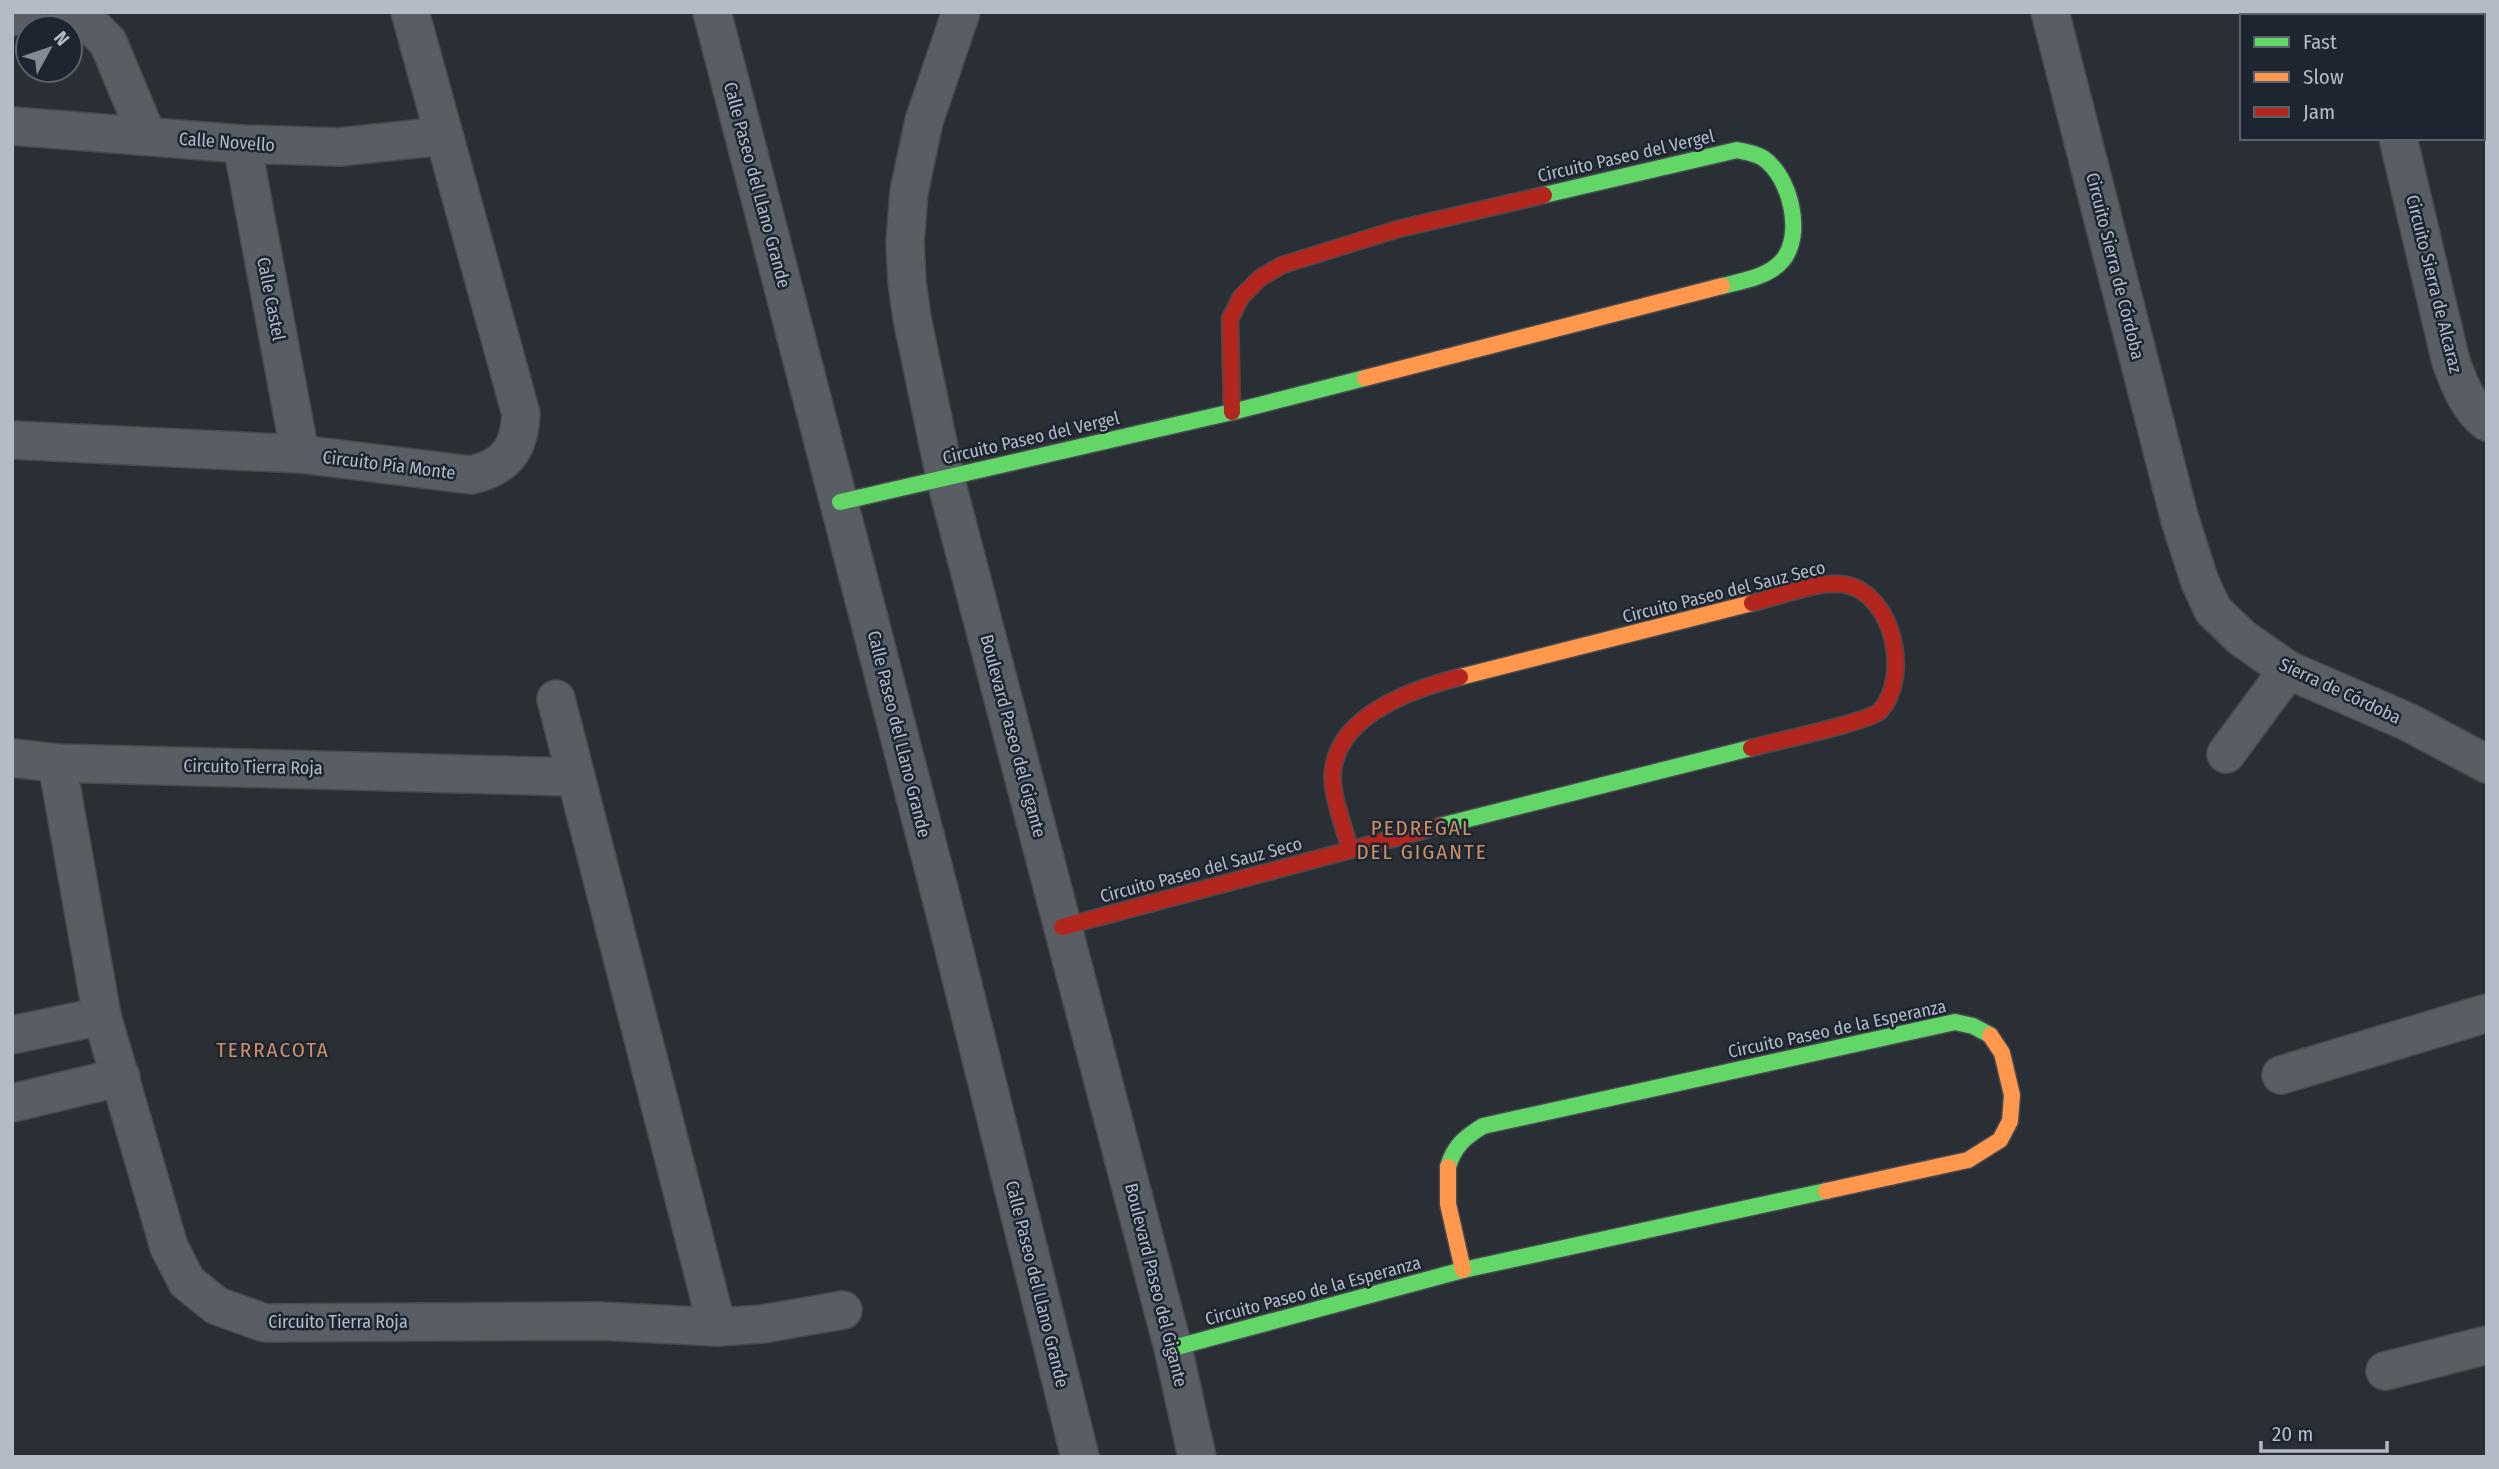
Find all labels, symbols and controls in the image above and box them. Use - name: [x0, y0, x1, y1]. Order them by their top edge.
- north arrow: [14, 14, 84, 84]
- legend: [2240, 14, 2485, 140]
- text: N: [49, 27, 74, 50]
- text: Fast: [2303, 29, 2337, 55]
- text: Slow: [2303, 64, 2344, 90]
- street label: Calle Paseo del Llano Grande: [719, 80, 795, 291]
- text: Jam: [2303, 99, 2335, 125]
- street label: Circuito Paseo del Vergel: [1535, 125, 1717, 187]
- street label: Calle Novello: [178, 128, 276, 156]
- street label: Circuito Sierra de Córdoba: [2081, 170, 2149, 362]
- street label: Circuito Sierra de Alcaraz: [2401, 193, 2467, 375]
- street label: Calle Castel: [252, 255, 290, 343]
- street label: Circuito Paseo del Vergel: [940, 407, 1122, 469]
- street label: Circuito Pía Monte: [321, 446, 457, 484]
- street label: Circuito Paseo del Sauz Seco: [1620, 556, 1828, 628]
- street label: Calle Paseo del Llano Grande: [863, 628, 935, 840]
- street label: Boulevard Paseo del Gigante: [975, 632, 1051, 840]
- street label: Sierra de Córdoba: [2276, 653, 2404, 729]
- street label: Circuito Tierra Roja: [183, 755, 323, 779]
- district label: PEDREGAL DEL GIGANTE: [1356, 815, 1488, 865]
- street label: Circuito Paseo del Sauz Seco: [1098, 832, 1304, 908]
- street label: Circuito Paseo de la Esperanza: [1726, 995, 1948, 1063]
- district label: TERRACOTA: [216, 1037, 330, 1063]
- street label: Calle Paseo del Llano Grande: [1001, 1178, 1073, 1390]
- street label: Boulevard Paseo del Gigante: [1120, 1181, 1192, 1389]
- street label: Circuito Paseo de la Esperanza: [1203, 1252, 1423, 1330]
- street label: Circuito Tierra Roja: [268, 1311, 408, 1333]
- scale bar: [2261, 1410, 2387, 1454]
- text: 20 m: [2272, 1421, 2313, 1447]

